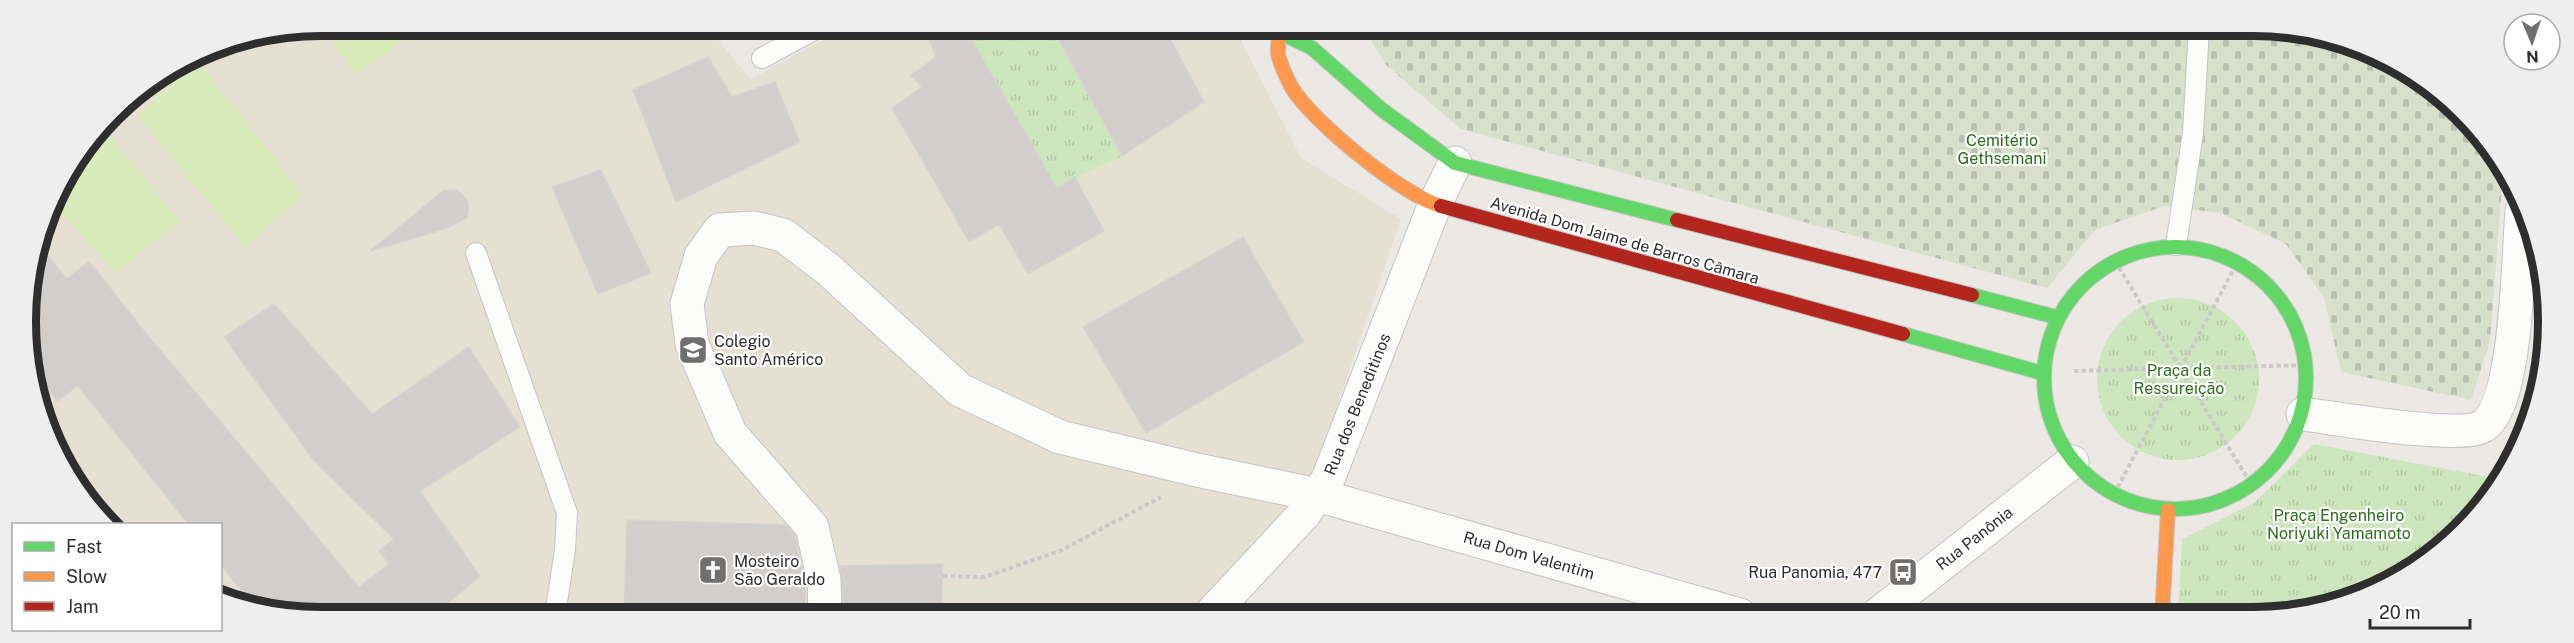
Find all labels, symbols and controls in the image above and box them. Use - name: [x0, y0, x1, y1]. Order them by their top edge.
- north arrow: [2502, 12, 2562, 72]
- text: N: [2526, 47, 2539, 66]
- park label: Cemitério Gethsemani: [1958, 131, 2046, 168]
- street label: Avenida Dom Jaime de Barros Câmara: [1488, 193, 1761, 288]
- street label: Rua dos Beneditinos: [1320, 330, 1395, 478]
- place label: Colegio Santo Américo: [714, 332, 823, 369]
- school or university icon: Colegio Santo Américo: [677, 334, 709, 366]
- park label: Praça da Ressureição: [2134, 361, 2224, 398]
- street label: Rua Panônia: [1932, 503, 2016, 574]
- park label: Praça Engenheiro Noriyuki Yamamoto: [2267, 506, 2411, 543]
- legend: [12, 523, 222, 631]
- street label: Rua Dom Valentim: [1461, 528, 1597, 583]
- text: Fast: [66, 536, 102, 557]
- place label: Mosteiro São Geraldo: [734, 552, 825, 589]
- church icon: Mosteiro São Geraldo: [697, 554, 729, 586]
- bus stop icon: Rua Panomia, 477: [1887, 556, 1919, 588]
- place label: Rua Panomia, 477: [1748, 563, 1882, 582]
- text: Slow: [66, 566, 107, 587]
- scale bar: [2370, 592, 2470, 630]
- text: Jam: [66, 596, 99, 617]
- text: 20 m: [2379, 602, 2421, 623]

